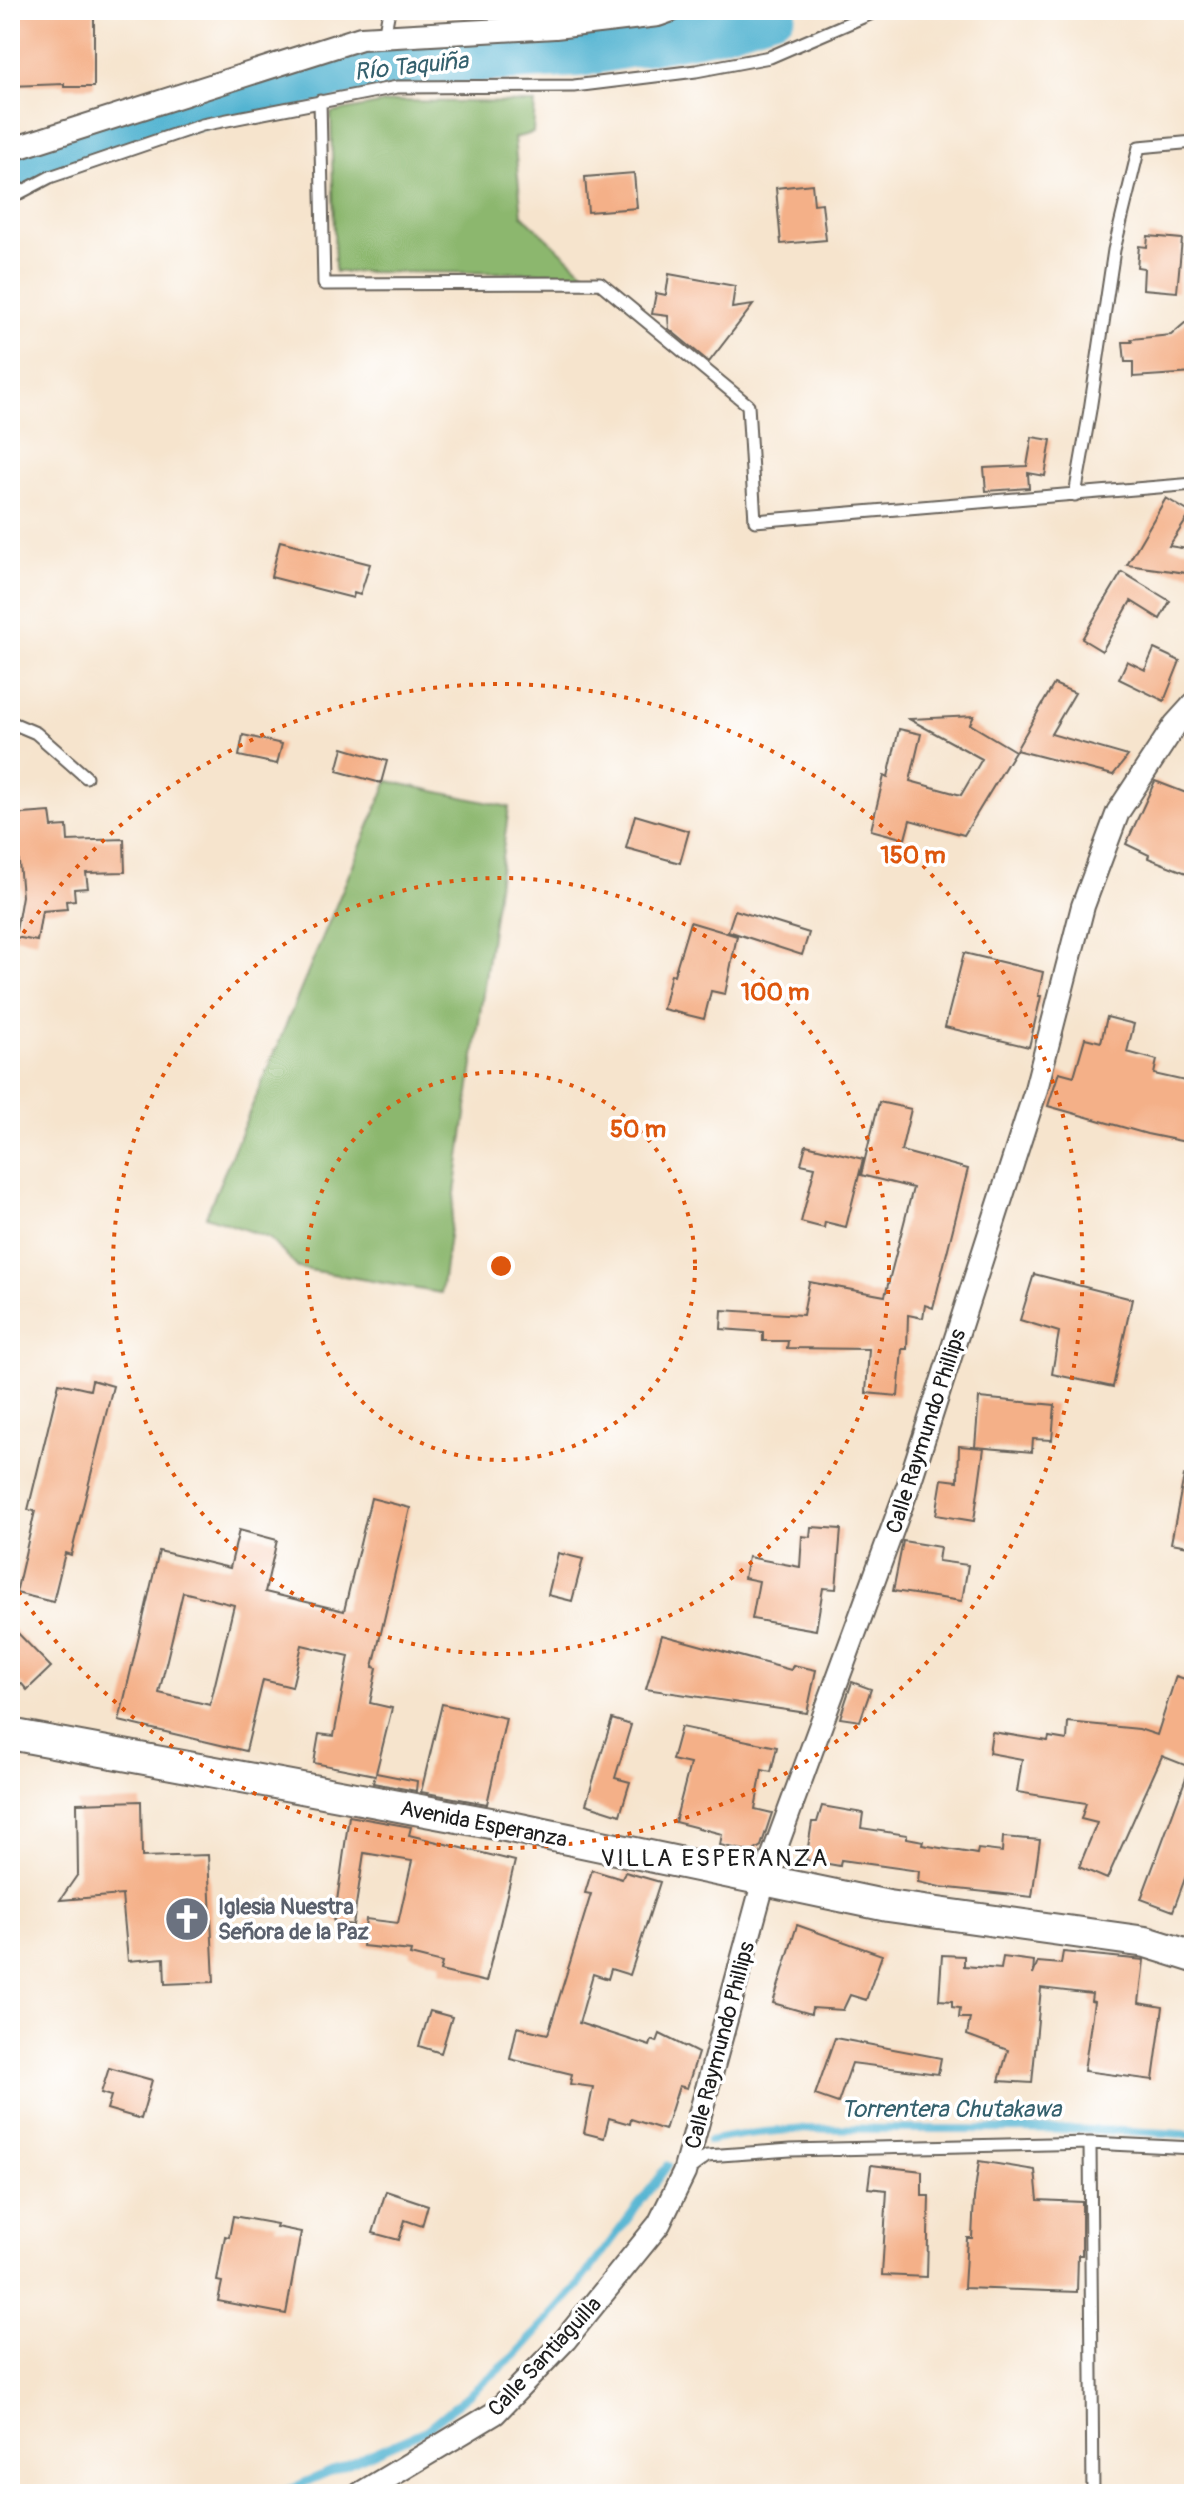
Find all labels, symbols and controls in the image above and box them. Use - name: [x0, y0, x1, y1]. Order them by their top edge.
- water label: Río Taquiña: [353, 46, 471, 87]
- text: 150 m: [880, 841, 946, 870]
- text: 100 m: [741, 978, 809, 1007]
- text: 50 m: [610, 1115, 666, 1144]
- centre of rings: [487, 1252, 515, 1280]
- street label: Calle Raymundo Phillips: [880, 1325, 972, 1537]
- street label: Avenida Esperanza: [398, 1794, 570, 1854]
- district label: VILLA ESPERANZA: [601, 1844, 829, 1873]
- place label: Iglesia Nuestra Señora de la Paz: [218, 1893, 369, 1946]
- church icon: Iglesia Nuestra Señora de la Paz: [163, 1895, 211, 1943]
- street label: Calle Raymundo Phillips: [679, 1938, 761, 2152]
- water label: Torrentera Chutakawa: [841, 2095, 1063, 2124]
- street label: Calle Santiaguilla: [482, 2291, 608, 2423]

